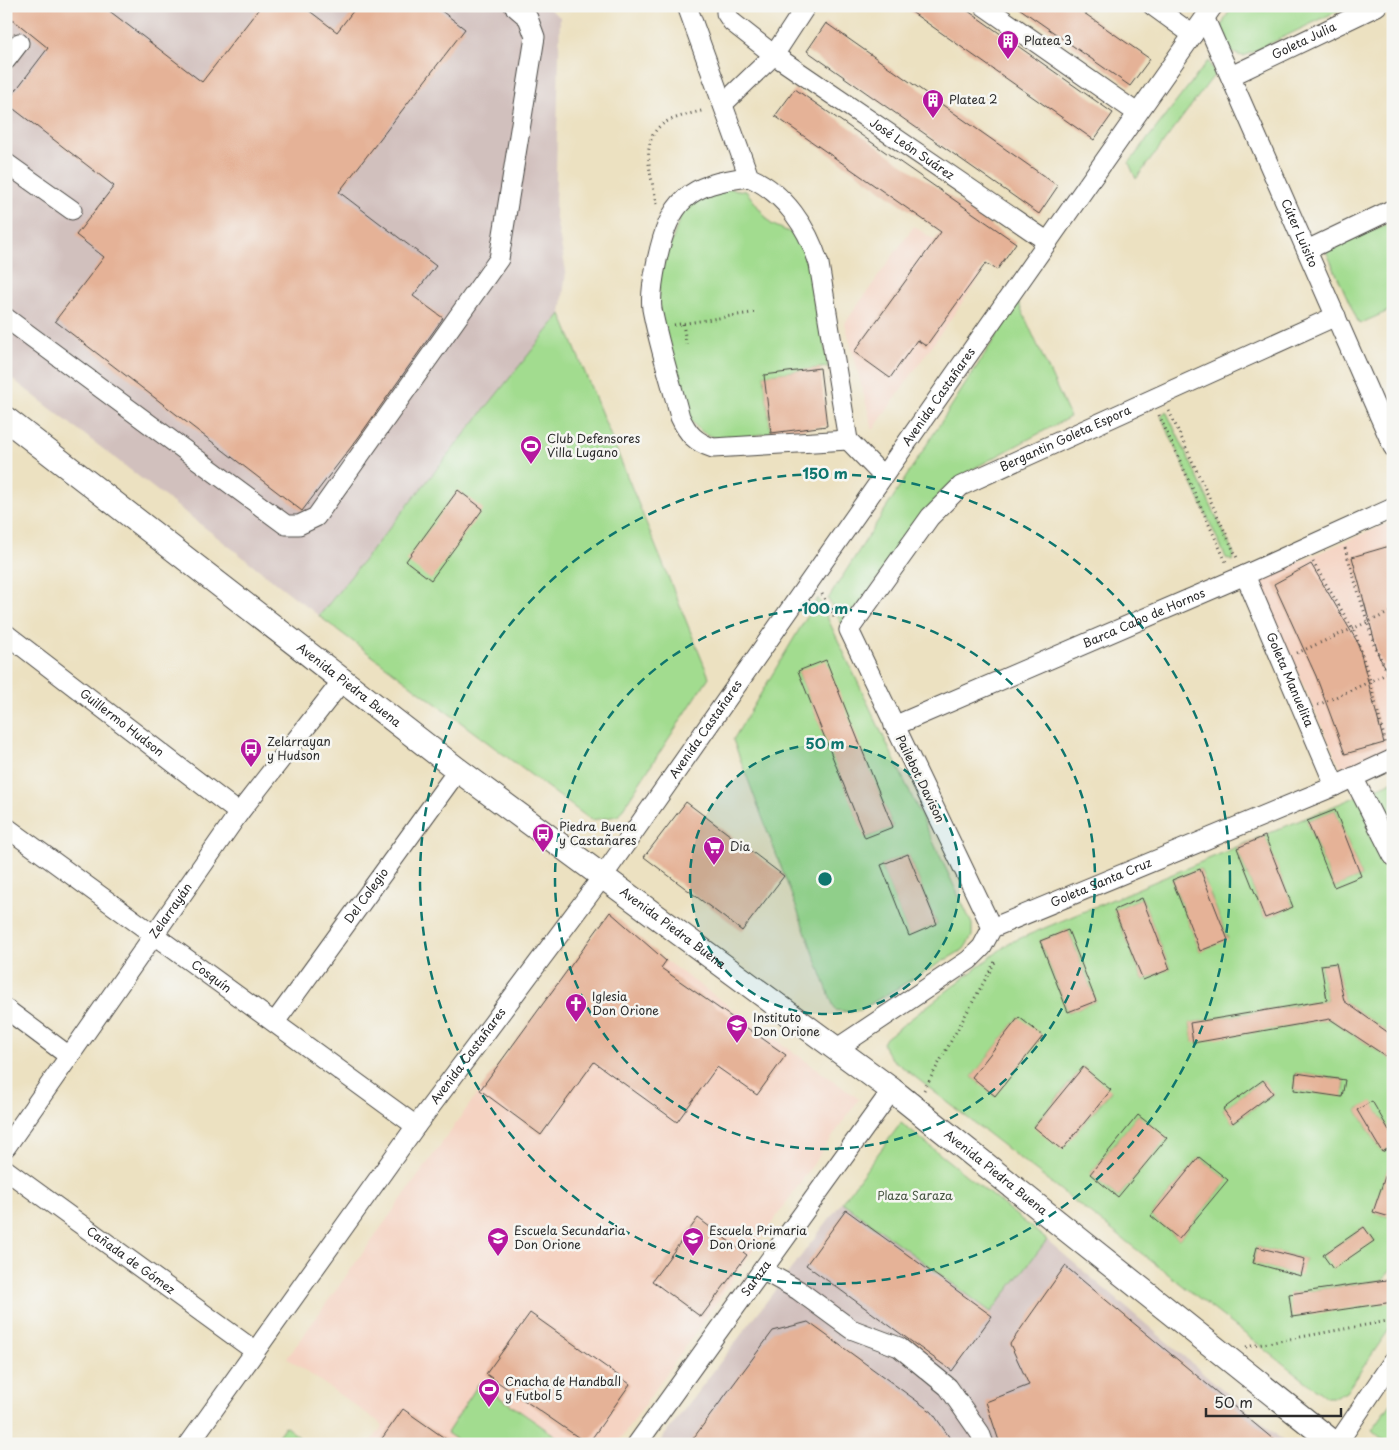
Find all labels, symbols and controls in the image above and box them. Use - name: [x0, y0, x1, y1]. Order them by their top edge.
- street label: Goleta Julia: [1268, 17, 1339, 63]
- building icon: Platea 3: [996, 29, 1020, 60]
- place label: Platea 3: [1024, 31, 1072, 49]
- building icon: Platea 2: [921, 88, 945, 119]
- place label: Platea 2: [949, 90, 998, 108]
- street label: José León Suárez: [866, 113, 958, 184]
- street label: Cúter Luisito: [1277, 196, 1323, 270]
- street label: Avenida Castañares: [897, 343, 979, 449]
- street label: Bergantin Goleta Espora: [996, 400, 1134, 475]
- place label: Club Defensores Villa Lugano: [547, 429, 641, 461]
- sports icon: Club Defensores Villa Lugano: [519, 434, 543, 465]
- text: 150 m: [802, 461, 848, 484]
- street label: Barca Cabo de Hornos: [1079, 583, 1208, 652]
- text: 100 m: [802, 596, 848, 619]
- street label: Goleta Manuelita: [1263, 629, 1319, 730]
- street label: Avenida Piedra Buena: [293, 638, 406, 731]
- street label: Avenida Castañares: [664, 676, 746, 782]
- street label: Guillermo Hudson: [76, 684, 168, 760]
- text: 50 m: [806, 731, 844, 754]
- place label: Zelarrayan y Hudson: [267, 732, 331, 764]
- street label: Pailebot Davison: [892, 732, 950, 825]
- bus stop icon: Zelarrayan y Hudson: [239, 737, 263, 768]
- place label: Piedra Buena y Castañares: [559, 817, 637, 849]
- bus stop icon: Piedra Buena y Castañares: [531, 822, 555, 853]
- supermarket icon: Dia: [702, 835, 726, 866]
- place label: Dia: [730, 837, 751, 855]
- street label: Goleta Santa Cruz: [1047, 853, 1154, 911]
- street label: Del Colegio: [340, 864, 392, 927]
- centre of rings: [816, 870, 834, 888]
- street label: Zelarrayán: [144, 879, 196, 942]
- street label: Avenida Piedra Buena: [617, 882, 730, 973]
- street label: Cosquín: [188, 955, 236, 997]
- place label: Iglesia Don Orione: [592, 987, 659, 1019]
- church icon: Iglesia Don Orione: [564, 992, 588, 1023]
- street label: Avenida Castañares: [425, 1003, 510, 1107]
- place label: Instituto Don Orione: [753, 1008, 820, 1040]
- school or university icon: Instituto Don Orione: [725, 1013, 749, 1044]
- street label: Avenida Piedra Buena: [941, 1125, 1052, 1219]
- park label: Plaza Saraza: [877, 1186, 953, 1204]
- street label: Cañada de Gómez: [83, 1221, 179, 1298]
- place label: Escuela Secundaria Don Orione: [514, 1221, 626, 1253]
- place label: Escuela Primaria Don Orione: [709, 1221, 807, 1253]
- school or university icon: Escuela Secundaria Don Orione: [486, 1226, 510, 1257]
- school or university icon: Escuela Primaria Don Orione: [681, 1226, 705, 1257]
- street label: Saraza: [736, 1256, 775, 1300]
- place label: Cnacha de Handball y Futbol 5: [505, 1372, 621, 1404]
- sports icon: Cnacha de Handball y Futbol 5: [477, 1377, 501, 1408]
- scale bar: [1206, 1385, 1342, 1417]
- text: 50 m: [1214, 1390, 1253, 1413]

